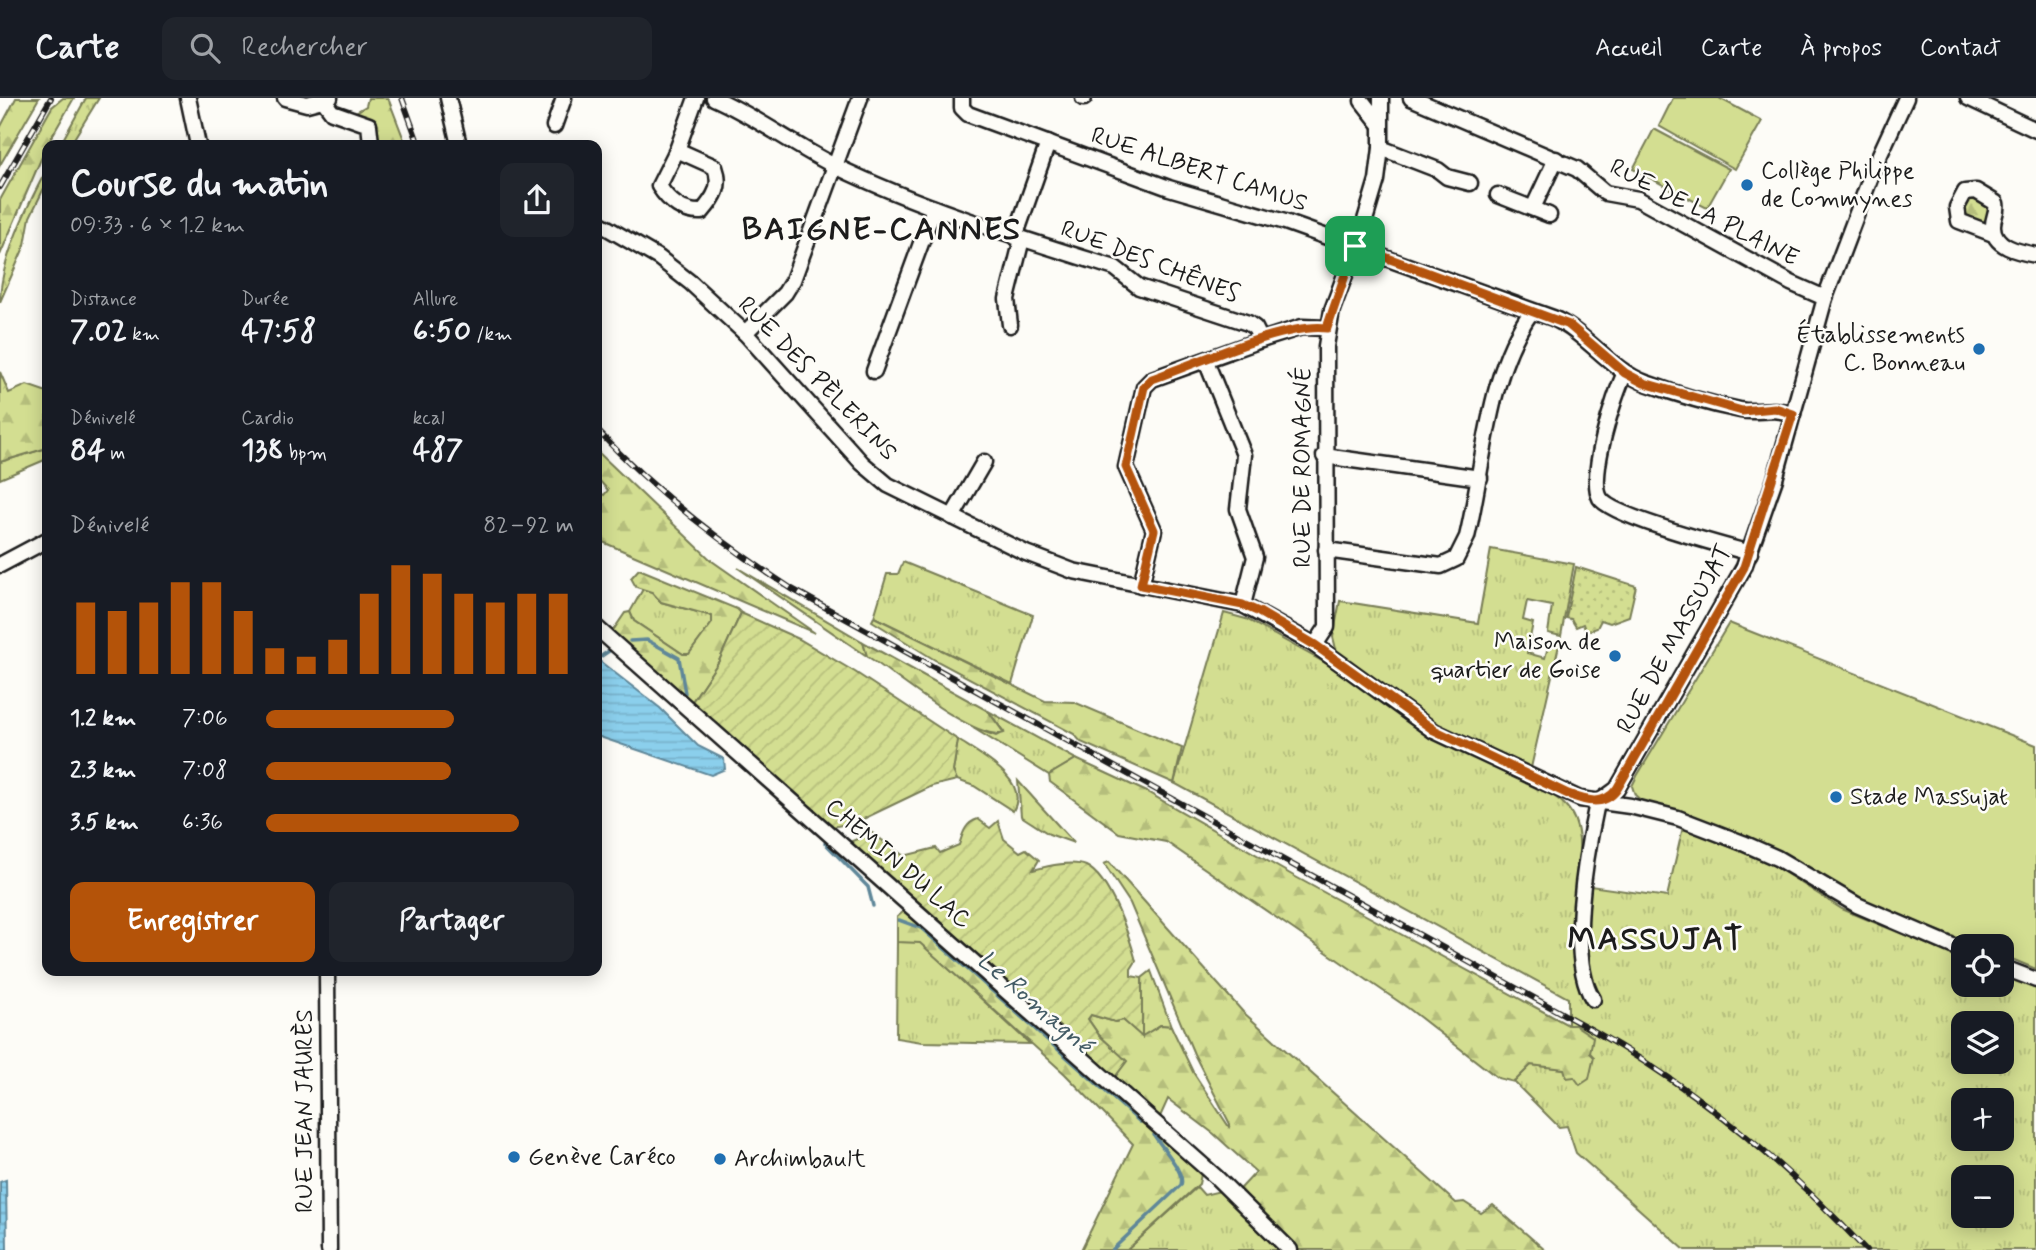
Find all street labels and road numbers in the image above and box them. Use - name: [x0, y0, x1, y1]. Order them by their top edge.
- street label: RUE ALBERT CAMUS: [1087, 120, 1311, 220]
- street label: RUE DE LA PLAINE: [1604, 152, 1804, 274]
- street label: RUE DES CHÊNES: [1056, 214, 1244, 310]
- street label: RUE DES PÈLERINS: [731, 290, 903, 468]
- street label: RUE DE ROMAGNÉ: [1286, 366, 1319, 568]
- street label: RUE DE MASSUJAT: [1610, 539, 1740, 739]
- street label: CHEMIN DU LAC: [818, 792, 978, 936]
- street label: RUE JEAN JAURÈS: [290, 1009, 321, 1213]

